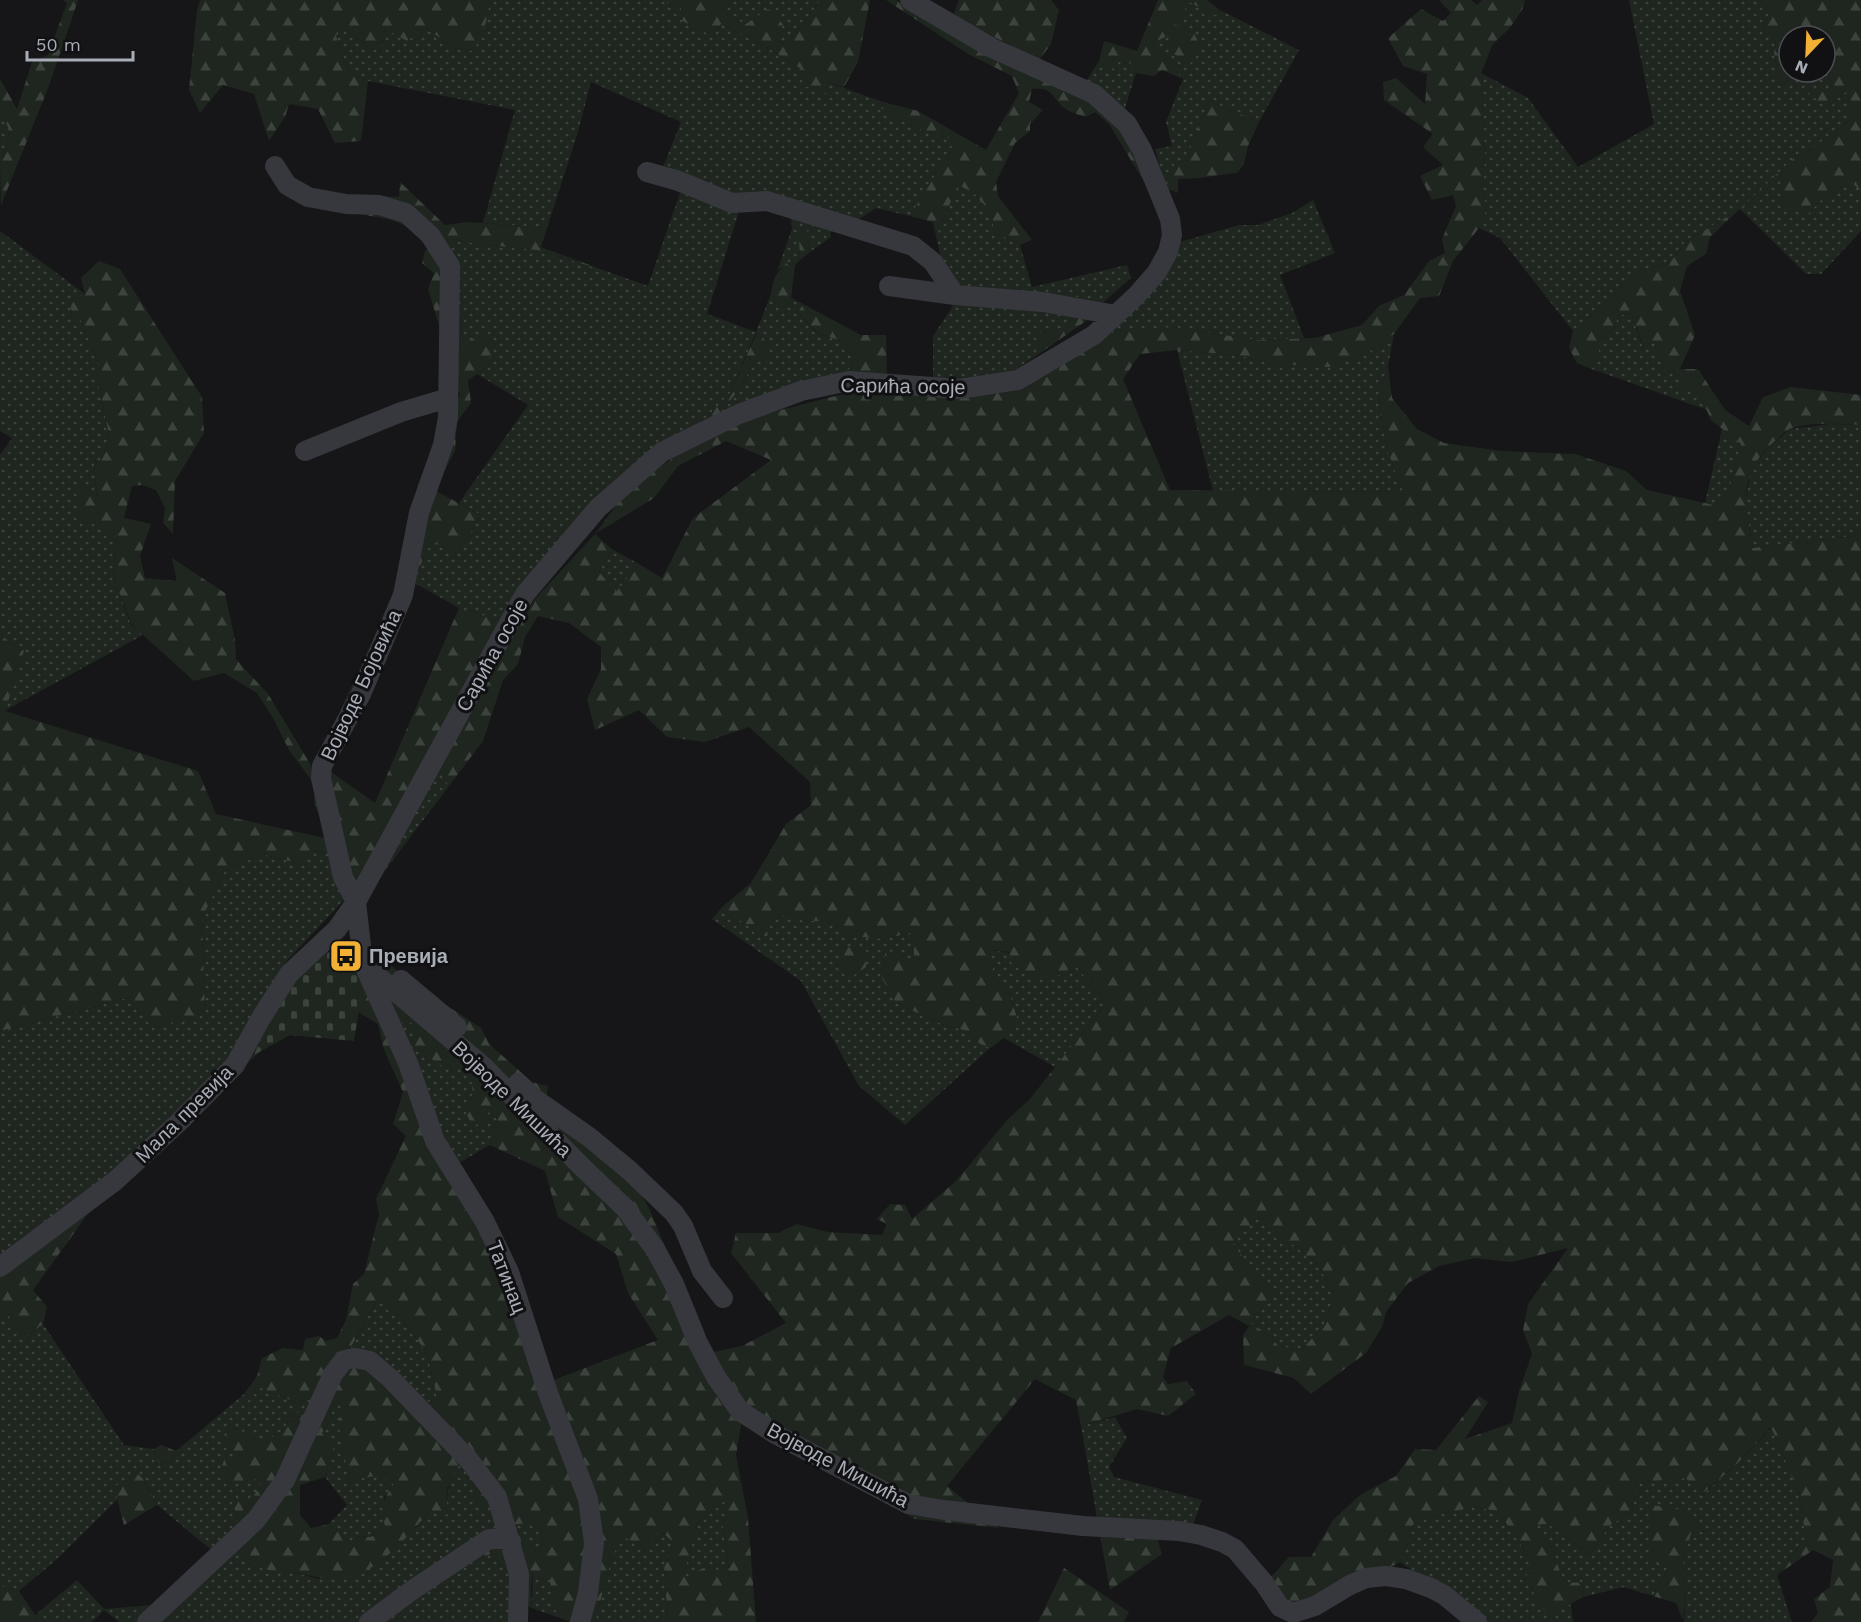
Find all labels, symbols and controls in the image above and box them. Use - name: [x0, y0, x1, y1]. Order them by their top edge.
- scale bar: [27, 24, 134, 62]
- north arrow: [1777, 24, 1837, 84]
- text: 50 m: [36, 34, 81, 55]
- text: N: [1792, 56, 1811, 78]
- street label: Сарића осоје: [840, 373, 966, 399]
- street label: Сарића осоје: [451, 594, 533, 716]
- street label: Војводе Бојовића: [316, 605, 407, 764]
- bus stop icon: Превија: [328, 938, 364, 974]
- place label: Превија: [369, 944, 449, 968]
- street label: Војводе Мишића: [447, 1036, 577, 1163]
- street label: Мала превија: [130, 1060, 238, 1168]
- street label: Татинац: [482, 1237, 532, 1317]
- street label: Војводе Мишића: [763, 1418, 914, 1513]

